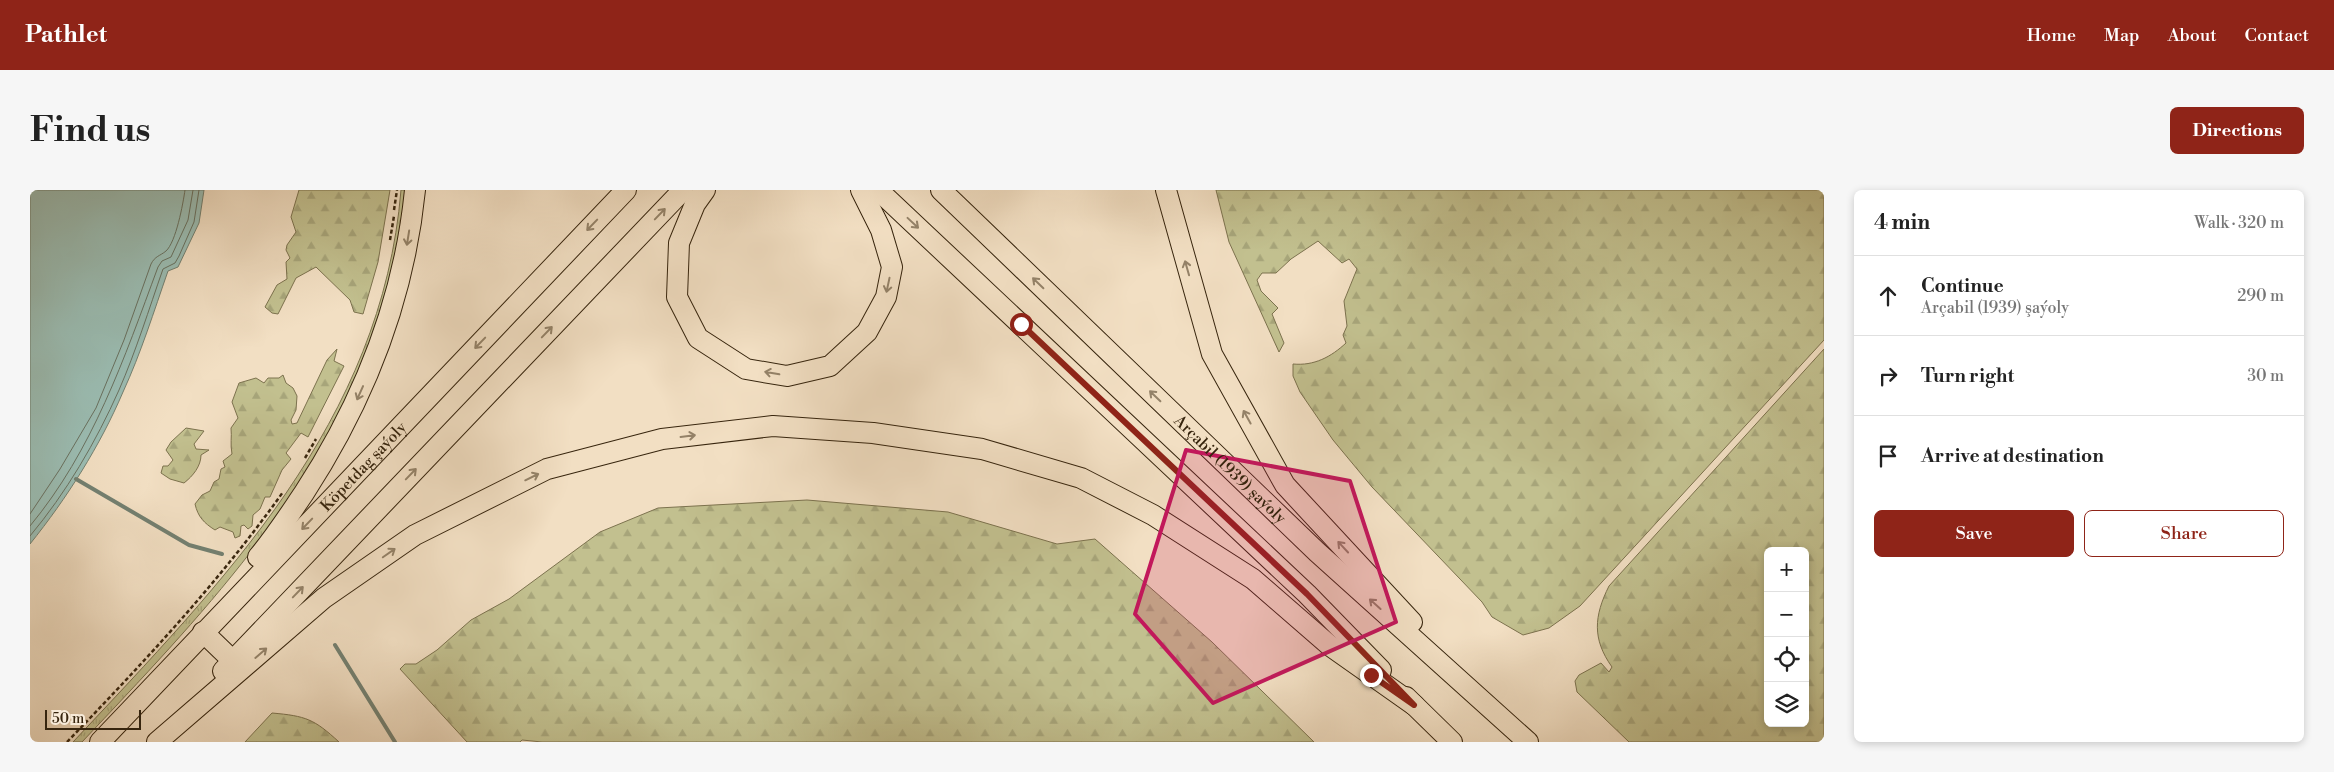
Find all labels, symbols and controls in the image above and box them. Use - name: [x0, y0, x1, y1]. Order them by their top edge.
- text: Pathlet: [25, 20, 107, 50]
- text: Home: [2027, 24, 2076, 47]
- text: Map: [2104, 24, 2140, 47]
- text: About: [2168, 24, 2217, 47]
- text: Contact: [2245, 24, 2309, 47]
- button: Directions: [2170, 107, 2304, 154]
- text: Find us: [30, 109, 150, 152]
- one-way arrow: [653, 209, 665, 221]
- text: 4 min: [1874, 210, 1930, 236]
- text: Walk · 320 m: [2194, 213, 2284, 233]
- one-way arrow: [907, 217, 920, 229]
- one-way arrow: [586, 219, 598, 232]
- one-way arrow: [403, 230, 413, 246]
- one-way arrow: [1182, 260, 1191, 276]
- text: Continue: [1921, 274, 2004, 298]
- one-way arrow: [883, 276, 893, 292]
- one-way arrow: [1032, 277, 1044, 289]
- icon: ahead: [1874, 282, 1902, 310]
- text: 290 m: [2237, 286, 2284, 306]
- text: Arçabil (1939) şaýoly: [1921, 298, 2069, 318]
- route start: [1010, 313, 1033, 336]
- one-way arrow: [541, 325, 553, 338]
- one-way arrow: [474, 337, 486, 349]
- icon: right: [1874, 362, 1902, 390]
- text: Turn right: [1921, 364, 2014, 388]
- text: 30 m: [2247, 366, 2284, 386]
- one-way arrow: [764, 368, 780, 378]
- one-way arrow: [355, 385, 365, 400]
- one-way arrow: [1149, 390, 1161, 402]
- street label: Arçabil (1939) şaýoly: [1169, 410, 1290, 528]
- one-way arrow: [1242, 410, 1252, 425]
- street label: Köpetdag şaýoly: [316, 418, 411, 516]
- one-way arrow: [680, 431, 696, 441]
- icon: arrive: [1874, 442, 1902, 470]
- text: Arrive at destination: [1921, 444, 2104, 468]
- one-way arrow: [405, 468, 417, 481]
- one-way arrow: [524, 472, 539, 482]
- button: Save: [1874, 510, 2074, 557]
- button: Share: [2084, 510, 2284, 557]
- one-way arrow: [301, 517, 313, 530]
- one-way arrow: [1337, 541, 1349, 554]
- map controls: [1764, 547, 1809, 727]
- button: +: [1764, 547, 1809, 592]
- one-way arrow: [381, 548, 395, 558]
- one-way arrow: [292, 585, 304, 598]
- button: −: [1764, 592, 1809, 637]
- one-way arrow: [1368, 598, 1381, 610]
- button: locate: [1764, 637, 1809, 682]
- one-way arrow: [254, 647, 267, 659]
- route end: [1360, 664, 1383, 687]
- button: layers: [1764, 682, 1809, 727]
- scale bar: [45, 707, 141, 730]
- text: 50 m: [52, 710, 84, 728]

